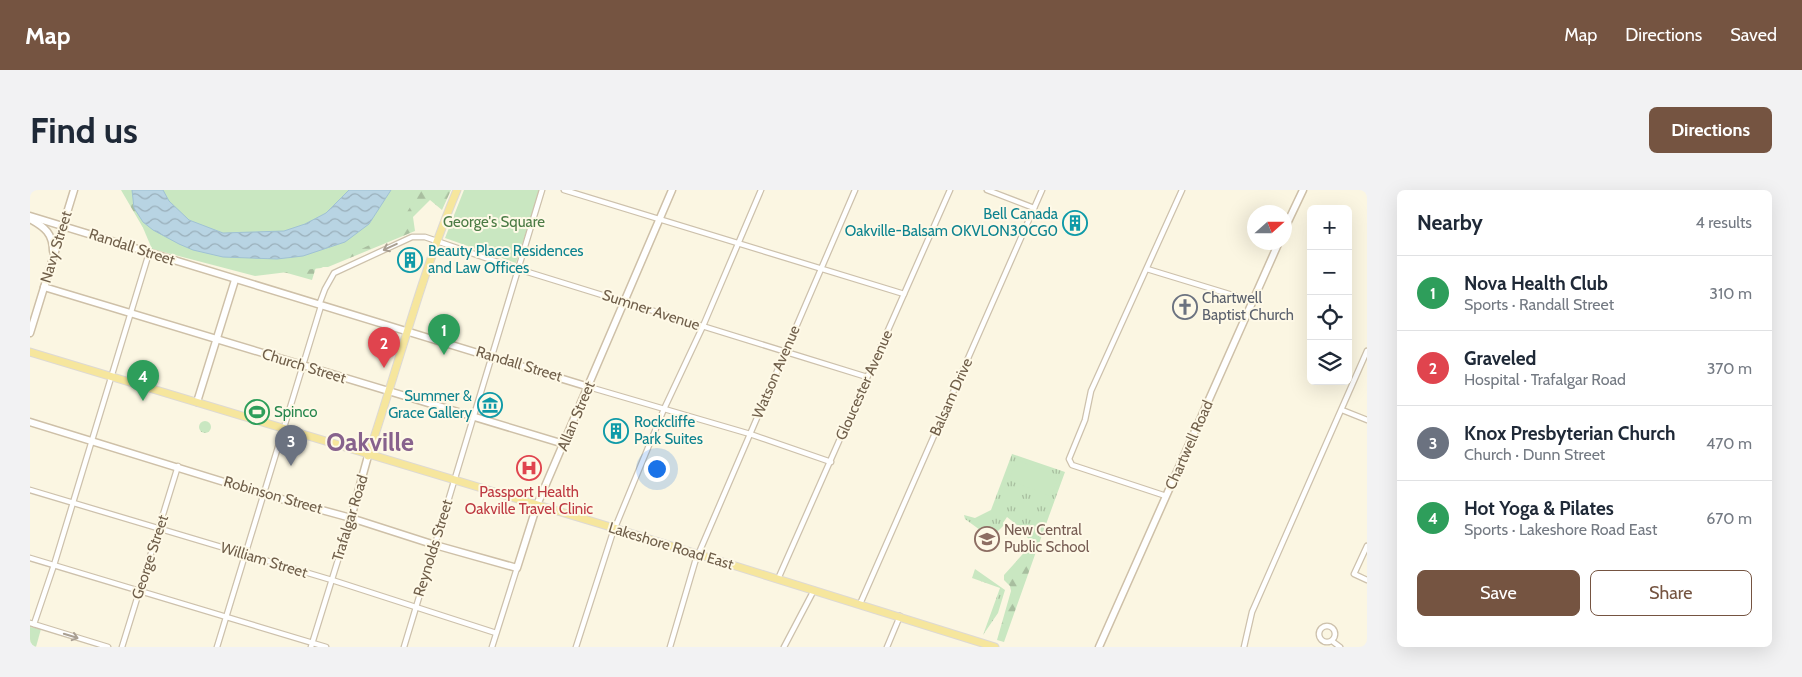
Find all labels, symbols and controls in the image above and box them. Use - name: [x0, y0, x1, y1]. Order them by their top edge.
- text: Map: [25, 21, 71, 50]
- text: Map: [1564, 24, 1597, 46]
- text: Directions: [1625, 24, 1702, 46]
- text: Saved: [1730, 24, 1777, 46]
- button: Directions: [1649, 107, 1772, 153]
- text: Find us: [30, 109, 138, 152]
- place label: Bell Canada Oakville-Balsam OKVLON30CG0: [845, 205, 1059, 240]
- north arrow: [1247, 205, 1292, 250]
- map controls: [1307, 205, 1352, 385]
- button: +: [1307, 205, 1352, 250]
- street label: Navy Street: [37, 209, 75, 285]
- building icon: Bell Canada Oakville-Balsam OKVLON30CG0: [1062, 210, 1088, 236]
- text: Nearby: [1417, 210, 1483, 235]
- park label: George's Square: [443, 213, 545, 231]
- text: 4 results: [1695, 213, 1752, 232]
- street label: Randall Street: [87, 225, 177, 269]
- place label: Beauty Place Residences and Law Offices: [428, 242, 584, 277]
- one-way arrow: [383, 243, 398, 252]
- building icon: Beauty Place Residences and Law Offices: [397, 247, 423, 273]
- button: −: [1307, 250, 1352, 295]
- text: Nova Health Club: [1464, 272, 1608, 295]
- text: 1: [1430, 284, 1436, 303]
- text: 310 m: [1709, 284, 1752, 303]
- street label: Sumner Avenue: [600, 286, 702, 334]
- place label: Chartwell Baptist Church: [1202, 289, 1294, 324]
- church icon: Chartwell Baptist Church: [1172, 294, 1198, 320]
- button: locate: [1307, 295, 1352, 340]
- text: Sports · Randall Street: [1464, 295, 1614, 314]
- pin: 1: [428, 314, 460, 355]
- street label: Watson Avenue: [748, 322, 804, 421]
- pin: 2: [368, 327, 400, 368]
- street label: Gloucester Avenue: [832, 327, 896, 443]
- button: layers: [1307, 340, 1352, 385]
- street label: Randall Street: [474, 342, 564, 386]
- street label: Church Street: [260, 345, 348, 387]
- text: Graveled: [1464, 347, 1536, 370]
- street label: Balsam Drive: [926, 355, 976, 439]
- text: 2: [1429, 359, 1437, 378]
- text: 370 m: [1707, 359, 1752, 378]
- pin: 4: [127, 360, 159, 401]
- text: Hospital · Trafalgar Road: [1464, 370, 1626, 389]
- street label: Allan Street: [553, 379, 599, 453]
- place label: Summer & Grace Gallery: [388, 387, 472, 422]
- museum icon: Summer & Grace Gallery: [477, 392, 503, 418]
- street label: Chartwell Road: [1161, 398, 1217, 492]
- sports icon: Spinco: [244, 399, 270, 425]
- place label: Spinco: [274, 403, 318, 421]
- place label: Rockcliffe Park Suites: [634, 413, 703, 448]
- building icon: Rockcliffe Park Suites: [603, 418, 629, 444]
- text: Knox Presbyterian Church: [1464, 422, 1676, 445]
- pin: 3: [275, 425, 307, 466]
- district label: Oakville: [326, 427, 414, 457]
- text: 3: [1429, 434, 1437, 453]
- text: 470 m: [1706, 434, 1752, 453]
- text: Church · Dunn Street: [1464, 445, 1605, 464]
- hospital icon: Passport Health Oakville Travel Clinic: [516, 455, 542, 481]
- your location: [644, 456, 670, 482]
- street label: Robinson Street: [222, 472, 324, 518]
- street label: Trafalgar Road: [328, 473, 372, 563]
- place label: Passport Health Oakville Travel Clinic: [465, 483, 593, 518]
- street label: Reynolds Street: [410, 497, 456, 599]
- text: Hot Yoga & Pilates: [1464, 497, 1614, 520]
- text: 4: [1428, 509, 1438, 528]
- text: 670 m: [1706, 509, 1752, 528]
- street label: George Street: [128, 513, 172, 601]
- street label: Lakeshore Road East: [606, 518, 736, 574]
- text: Sports · Lakeshore Road East: [1464, 520, 1657, 539]
- place label: New Central Public School: [1004, 521, 1090, 556]
- school or university icon: New Central Public School: [974, 526, 1000, 552]
- street label: William Street: [218, 538, 310, 582]
- button: Save: [1417, 570, 1580, 616]
- button: Share: [1590, 570, 1752, 616]
- one-way arrow: [62, 631, 78, 641]

